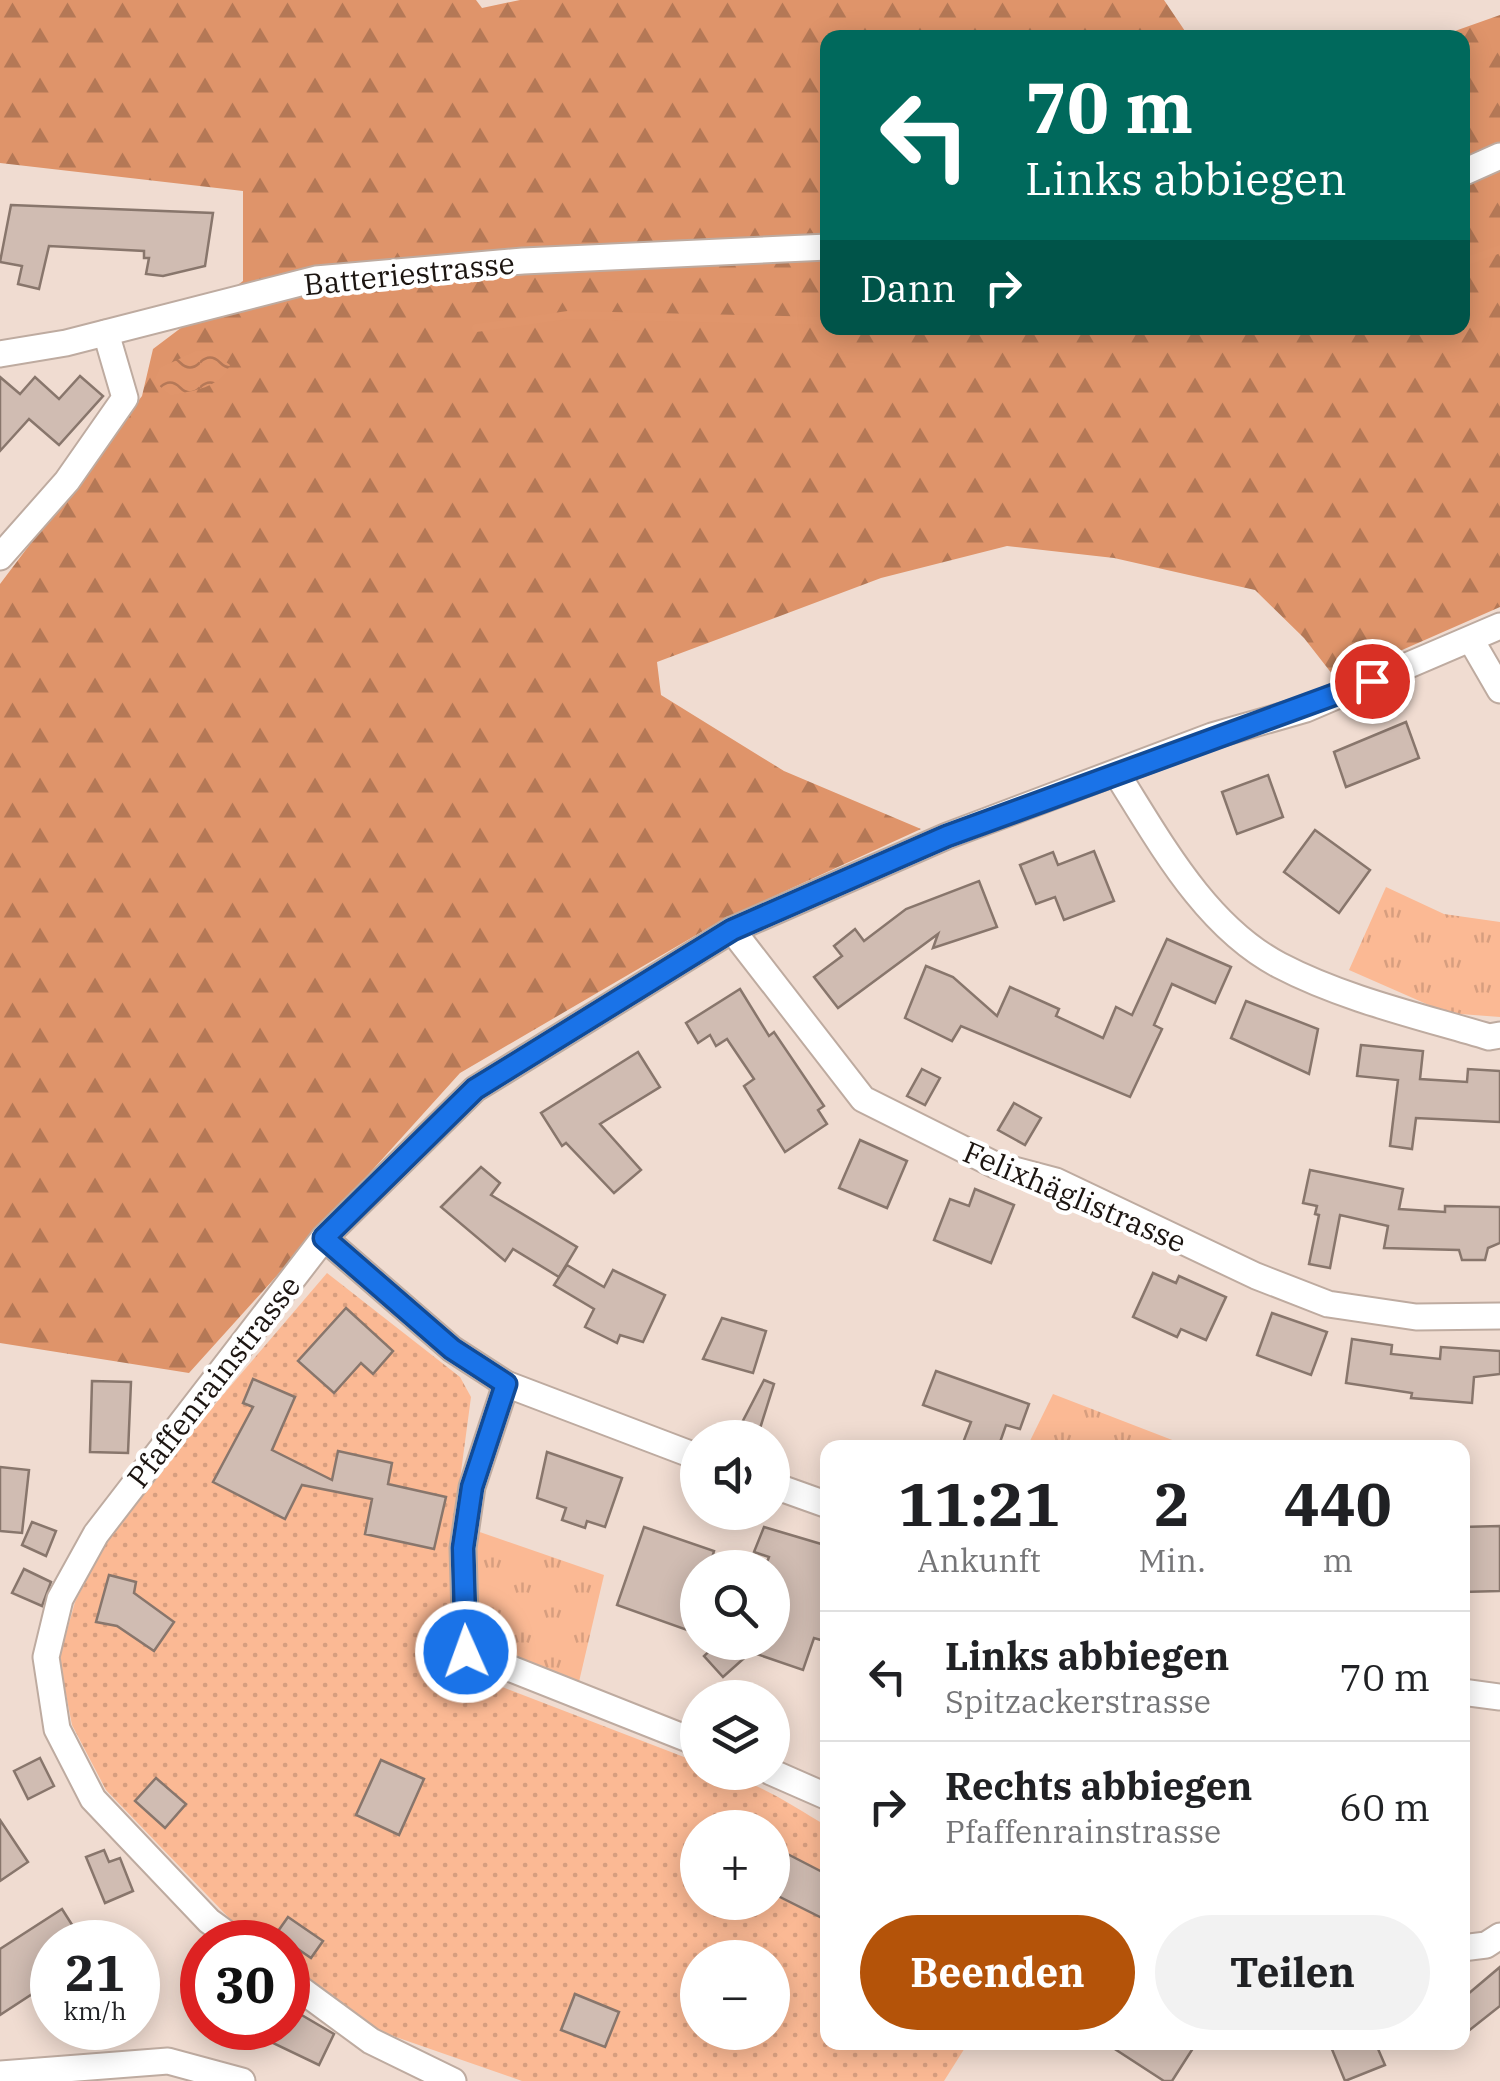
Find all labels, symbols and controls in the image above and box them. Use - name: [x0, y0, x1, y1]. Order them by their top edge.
- text: 70 m: [1025, 61, 1193, 152]
- icon: left: [860, 70, 990, 200]
- text: Links abbiegen: [1025, 149, 1347, 207]
- street label: Batteriestrasse: [302, 243, 516, 303]
- icon: right: [976, 260, 1031, 315]
- text: Dann: [860, 263, 956, 312]
- pin: [1330, 639, 1415, 724]
- icon: arrive: [1345, 654, 1400, 709]
- street label: Felixhäglistrasse: [958, 1131, 1192, 1261]
- street label: Pfaffenrainstrasse: [118, 1267, 308, 1495]
- map controls: [680, 1420, 790, 2050]
- button: sound: [680, 1420, 790, 1530]
- text: 11:21: [898, 1464, 1060, 1543]
- text: 2: [1154, 1464, 1190, 1543]
- text: 440: [1284, 1464, 1392, 1543]
- text: Ankunft: [918, 1539, 1041, 1581]
- text: Min.: [1138, 1539, 1206, 1581]
- text: m: [1323, 1539, 1353, 1581]
- button: search: [680, 1550, 790, 1660]
- position arrow: [414, 1600, 518, 1704]
- text: Links abbiegen: [945, 1631, 1229, 1680]
- icon: left: [860, 1649, 915, 1704]
- text: 70 m: [1339, 1652, 1430, 1701]
- button: layers: [680, 1680, 790, 1790]
- text: Spitzackerstrasse: [945, 1680, 1211, 1722]
- text: Rechts abbiegen: [945, 1761, 1252, 1810]
- icon: right: [860, 1779, 915, 1834]
- text: 60 m: [1339, 1782, 1430, 1831]
- button: +: [680, 1810, 790, 1920]
- text: Pfaffenrainstrasse: [945, 1810, 1221, 1852]
- button: Beenden: [860, 1915, 1135, 2030]
- button: Teilen: [1155, 1915, 1430, 2030]
- speed limit sign: 30: [180, 1920, 310, 2050]
- text: 21: [65, 1940, 125, 2005]
- button: −: [680, 1940, 790, 2050]
- text: km/h: [63, 1994, 127, 2027]

